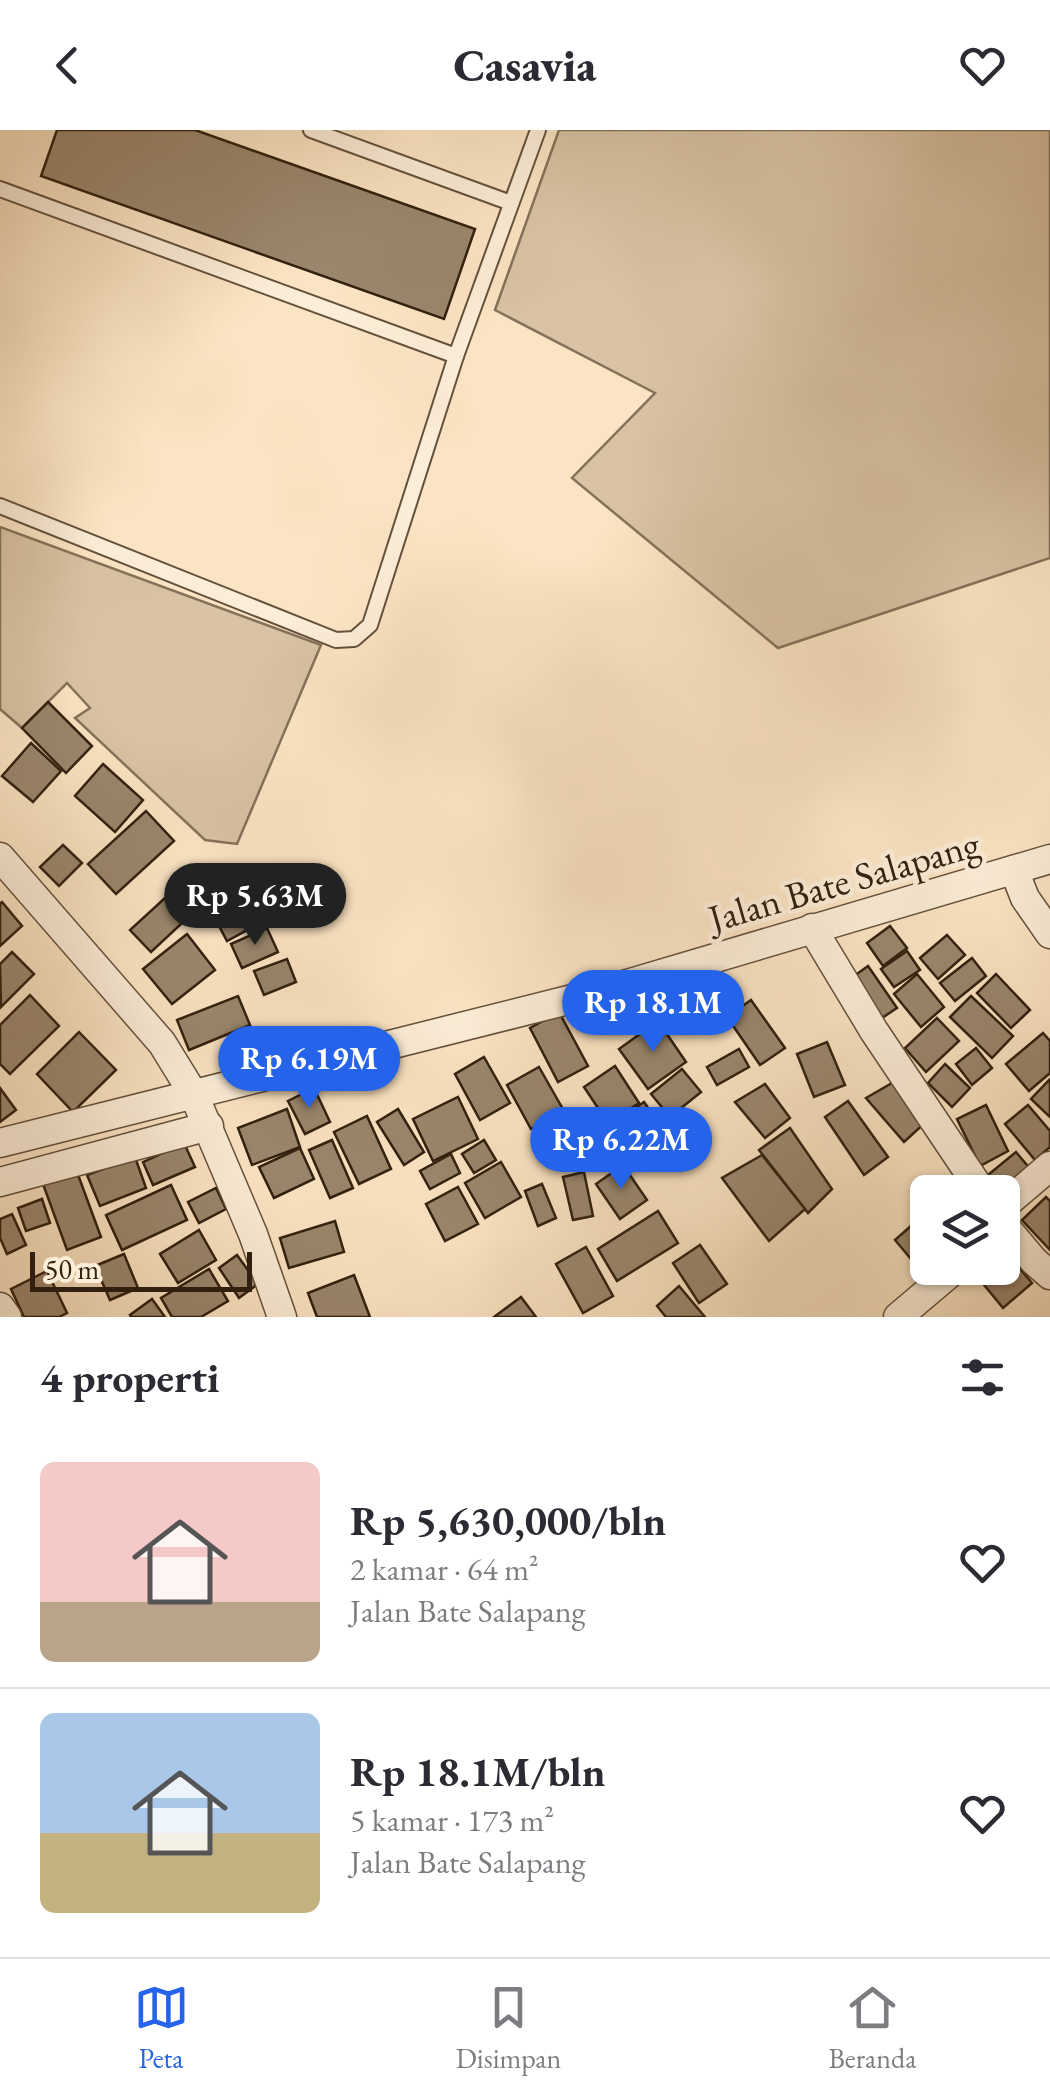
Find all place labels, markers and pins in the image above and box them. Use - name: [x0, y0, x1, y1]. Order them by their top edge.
- pin: Rp 5.63M: [152, 863, 358, 948]
- pin: Rp 18.1M: [550, 970, 756, 1055]
- pin: Rp 6.19M: [206, 1026, 412, 1111]
- pin: Rp 6.22M: [518, 1107, 724, 1192]

